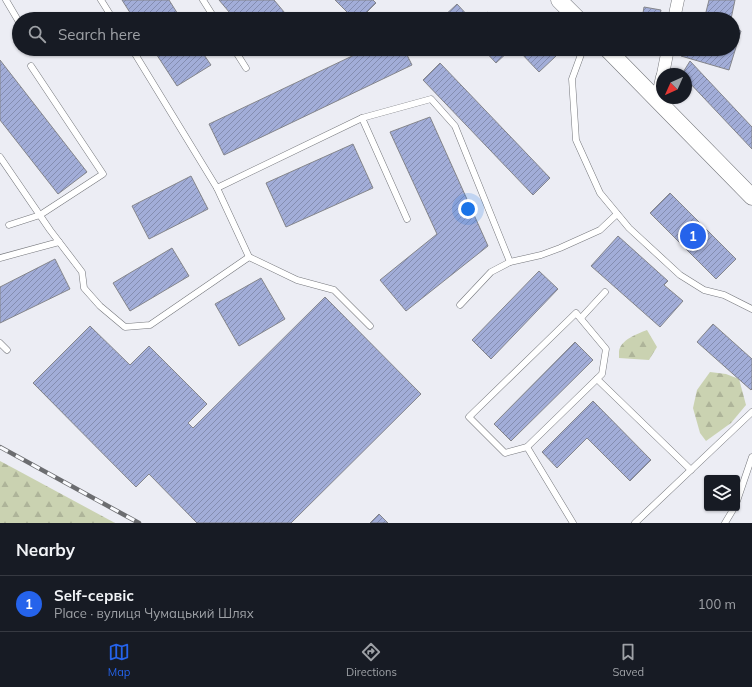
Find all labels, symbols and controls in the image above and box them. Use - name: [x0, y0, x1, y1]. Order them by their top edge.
- search box: [12, 12, 740, 56]
- icon: search: [26, 23, 48, 45]
- text: Search here: [58, 25, 140, 44]
- north arrow: [656, 68, 692, 104]
- your location: [458, 199, 478, 219]
- pin: 1: [680, 221, 706, 251]
- map controls: [704, 475, 740, 511]
- button: layers: [704, 475, 740, 511]
- text: Nearby: [16, 539, 75, 560]
- text: Self-сервіс: [54, 586, 134, 605]
- text: 1: [25, 596, 33, 612]
- text: 100 m: [698, 596, 736, 612]
- text: Place · вулиця Чумацький Шлях: [54, 605, 254, 621]
- tab: Map: [108, 641, 130, 679]
- tab: Directions: [346, 641, 397, 679]
- tab: Saved: [612, 641, 644, 679]

